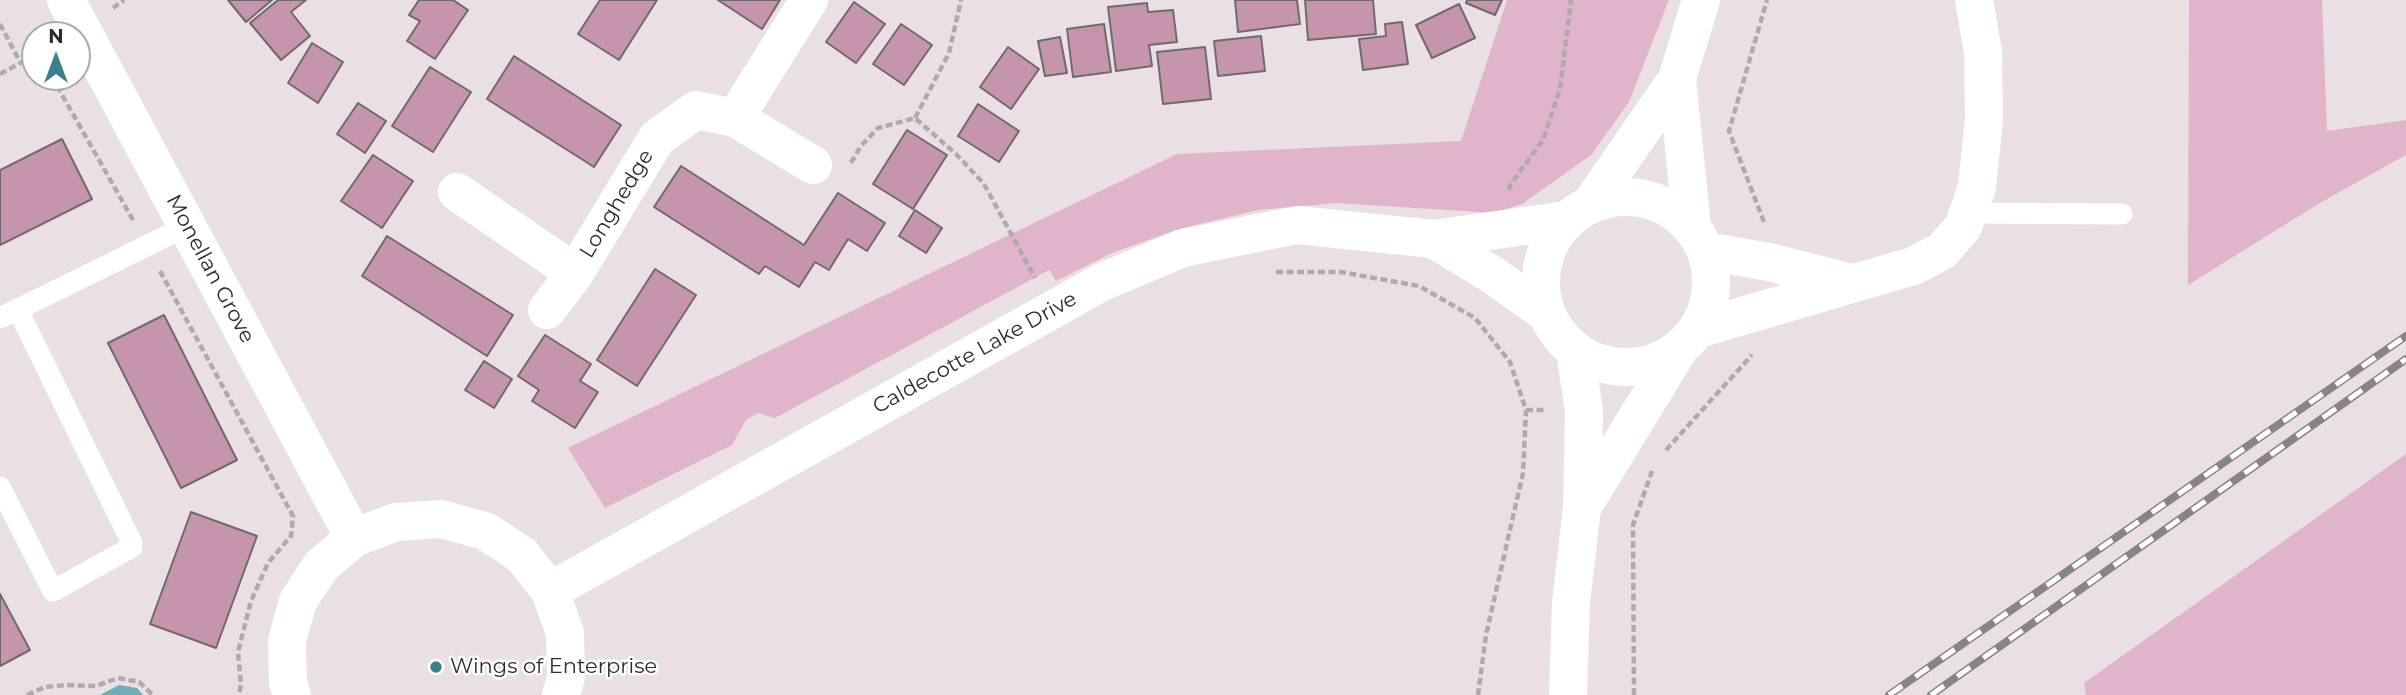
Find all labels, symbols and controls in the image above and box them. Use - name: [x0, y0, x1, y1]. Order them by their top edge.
- north arrow: [21, 21, 91, 91]
- text: N: [48, 25, 64, 48]
- street label: Longhedge: [575, 145, 659, 263]
- street label: Monellan Grove: [160, 190, 260, 348]
- street label: Caldecotte Lake Drive: [869, 286, 1081, 420]
- place label: Wings of Enterprise: [450, 654, 657, 680]
- marker: Wings of Enterprise: [428, 659, 444, 675]

